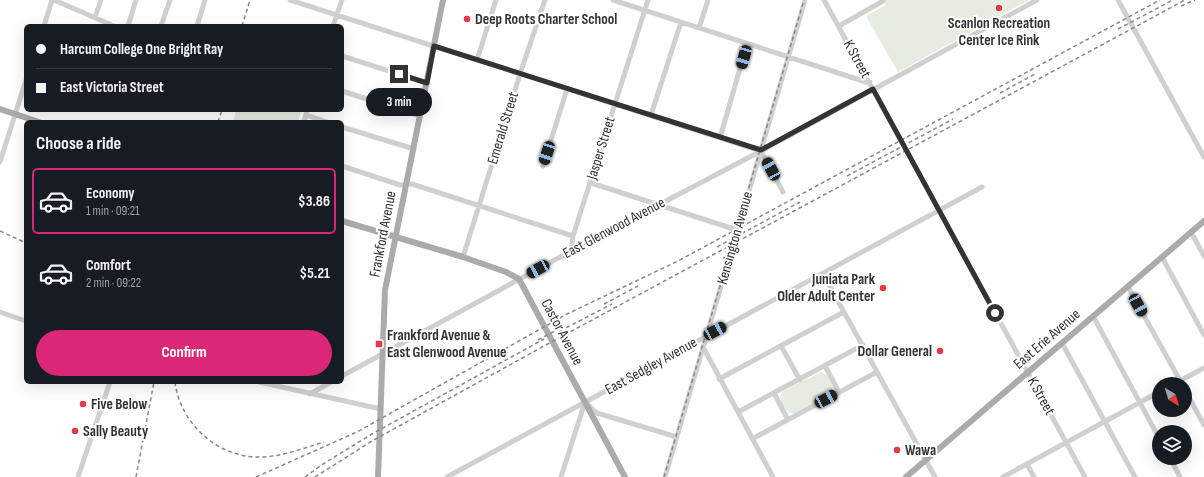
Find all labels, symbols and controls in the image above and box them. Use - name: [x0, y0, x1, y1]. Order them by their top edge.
- marker: Scanlon Recreation Center Ice Rink: [994, 3, 1004, 13]
- place label: Deep Roots Charter School: [475, 10, 617, 29]
- marker: Deep Roots Charter School: [462, 14, 472, 24]
- place label: Scanlon Recreation Center Ice Rink: [948, 14, 1050, 50]
- street label: K Street: [839, 37, 875, 82]
- text: Harcum College One Bright Ray: [60, 40, 223, 59]
- car: [735, 44, 753, 70]
- route end: [390, 65, 408, 83]
- text: East Victoria Street: [60, 78, 164, 97]
- callout: 3 min: [366, 88, 432, 116]
- street label: Emerald Street: [483, 89, 523, 167]
- text: 3 min: [387, 94, 411, 110]
- street label: Jasper Street: [582, 114, 620, 183]
- text: Choose a ride: [36, 133, 121, 154]
- car: [538, 140, 556, 166]
- car: [760, 156, 782, 182]
- icon: car: [38, 183, 74, 219]
- text: Economy: [86, 184, 135, 203]
- street label: Frankford Avenue: [365, 189, 401, 279]
- street label: Kensington Avenue: [713, 189, 757, 287]
- text: $3.86: [298, 192, 330, 211]
- street label: East Glenwood Avenue: [560, 193, 668, 263]
- text: 1 min · 09:21: [86, 203, 140, 219]
- icon: car: [38, 255, 74, 291]
- text: Comfort: [86, 256, 131, 275]
- car: [525, 258, 551, 280]
- text: $5.21: [300, 264, 330, 283]
- place label: Juniata Park Older Adult Center: [777, 270, 876, 306]
- text: 2 min · 09:22: [86, 275, 141, 291]
- marker: Juniata Park Older Adult Center: [878, 283, 888, 293]
- car: [1127, 292, 1149, 318]
- street label: Castor Avenue: [537, 296, 587, 368]
- route start: [986, 304, 1004, 322]
- street label: East Erie Avenue: [1010, 305, 1084, 373]
- car: [702, 320, 728, 342]
- place label: Frankford Avenue & East Glenwood Avenue: [387, 326, 506, 362]
- button: Confirm: [36, 330, 332, 376]
- street label: East Sedgley Avenue: [602, 333, 700, 399]
- marker: Frankford Avenue & East Glenwood Avenue: [374, 339, 384, 349]
- place label: Dollar General: [858, 342, 932, 361]
- marker: Dollar General: [935, 346, 945, 356]
- street label: K Street: [1023, 374, 1059, 419]
- north arrow: [1152, 377, 1192, 417]
- map controls: [1152, 377, 1192, 465]
- car: [813, 388, 839, 410]
- place label: Five Below: [91, 395, 147, 414]
- marker: Five Below: [78, 399, 88, 409]
- place label: Sally Beauty: [83, 422, 149, 441]
- button: layers: [1152, 425, 1192, 465]
- marker: Sally Beauty: [70, 426, 80, 436]
- place label: Wawa: [905, 441, 936, 460]
- marker: Wawa: [892, 445, 902, 455]

